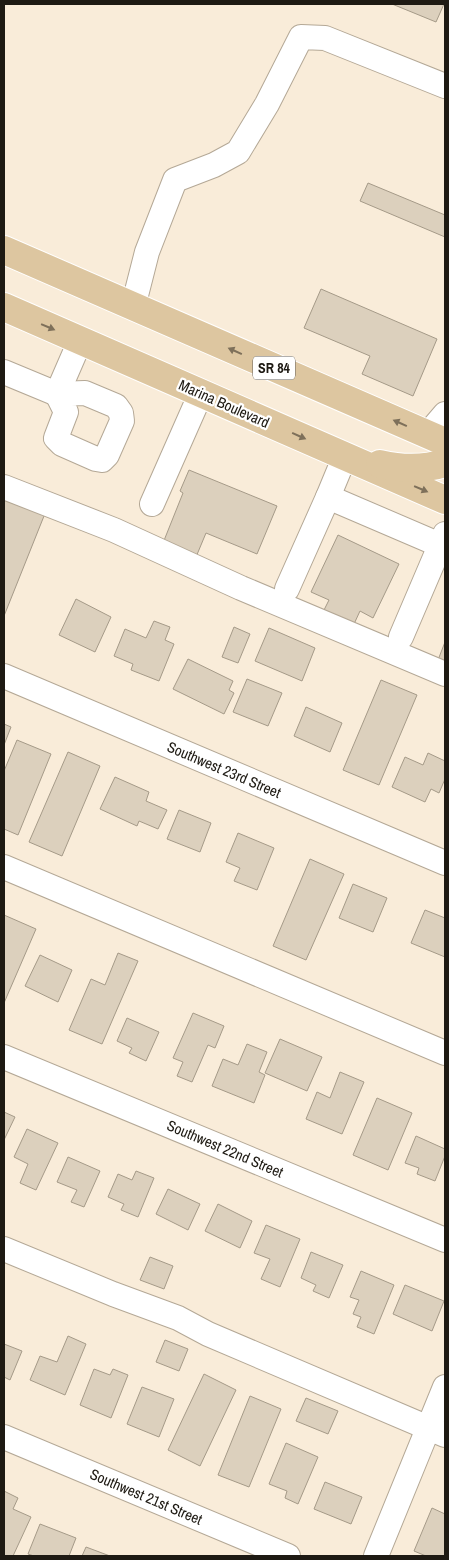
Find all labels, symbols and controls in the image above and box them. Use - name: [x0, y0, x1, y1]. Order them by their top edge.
- one-way arrow: [41, 323, 55, 331]
- one-way arrow: [228, 347, 242, 355]
- road number: SR 84: [253, 356, 295, 379]
- street label: Marina Boulevard: [176, 374, 273, 433]
- one-way arrow: [393, 419, 407, 427]
- one-way arrow: [292, 433, 306, 441]
- one-way arrow: [414, 486, 428, 494]
- street label: Southwest 23rd Street: [164, 736, 285, 803]
- street label: Southwest 22nd Street: [164, 1115, 287, 1183]
- street label: Southwest 21st Street: [87, 1463, 206, 1530]

